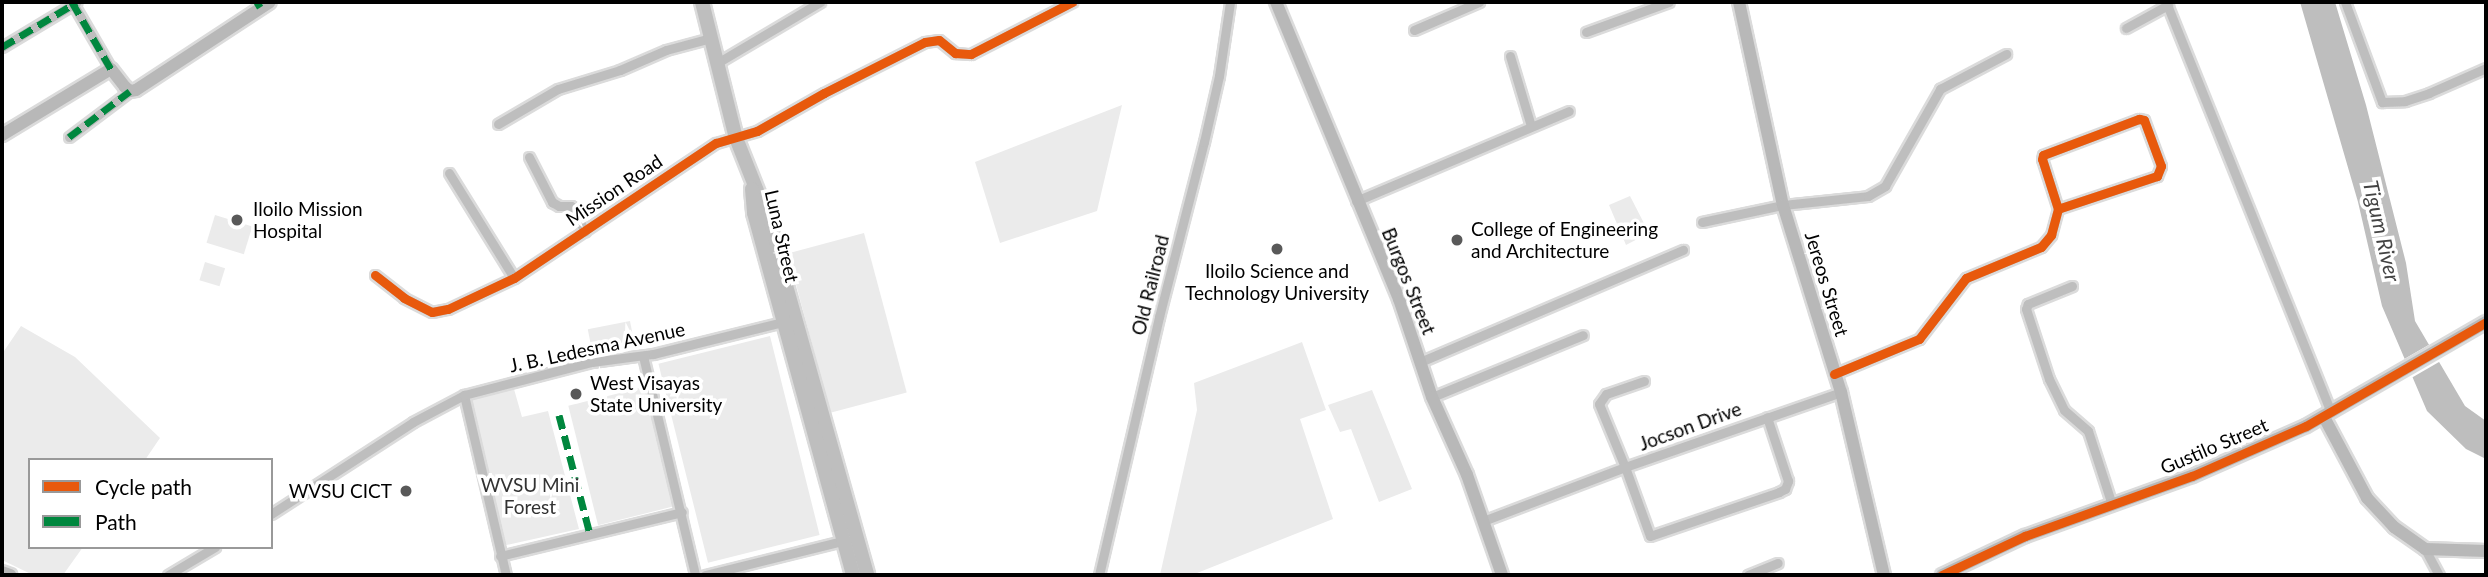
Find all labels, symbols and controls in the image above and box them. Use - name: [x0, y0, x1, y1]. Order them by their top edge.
- street label: Mission Road: [561, 149, 667, 231]
- water label: Tigum River: [2358, 178, 2406, 284]
- street label: Luna Street: [760, 187, 804, 285]
- place label: Iloilo Mission Hospital: [253, 198, 363, 242]
- marker: Iloilo Mission Hospital: [227, 210, 247, 230]
- place label: College of Engineering and Architecture: [1471, 218, 1658, 262]
- street label: Burgos Street: [1377, 224, 1441, 338]
- street label: Jereos Street: [1800, 229, 1854, 339]
- street label: Old Railroad: [1127, 232, 1173, 338]
- marker: College of Engineering and Architecture: [1449, 232, 1465, 248]
- marker: Iloilo Science and Technology University: [1269, 241, 1285, 257]
- place label: Iloilo Science and Technology University: [1185, 260, 1369, 304]
- street label: J. B. Ledesma Avenue: [507, 317, 687, 377]
- place label: West Visayas State University: [590, 372, 722, 416]
- marker: West Visayas State University: [568, 386, 584, 402]
- street label: Jocson Drive: [1636, 397, 1744, 455]
- street label: Gustilo Street: [2157, 413, 2271, 479]
- legend: [28, 458, 273, 549]
- text: Cycle path: [95, 474, 192, 499]
- park label: WVSU Mini Forest: [481, 474, 579, 518]
- place label: WVSU CICT: [289, 480, 392, 502]
- marker: WVSU CICT: [398, 483, 414, 499]
- text: Path: [95, 509, 137, 534]

